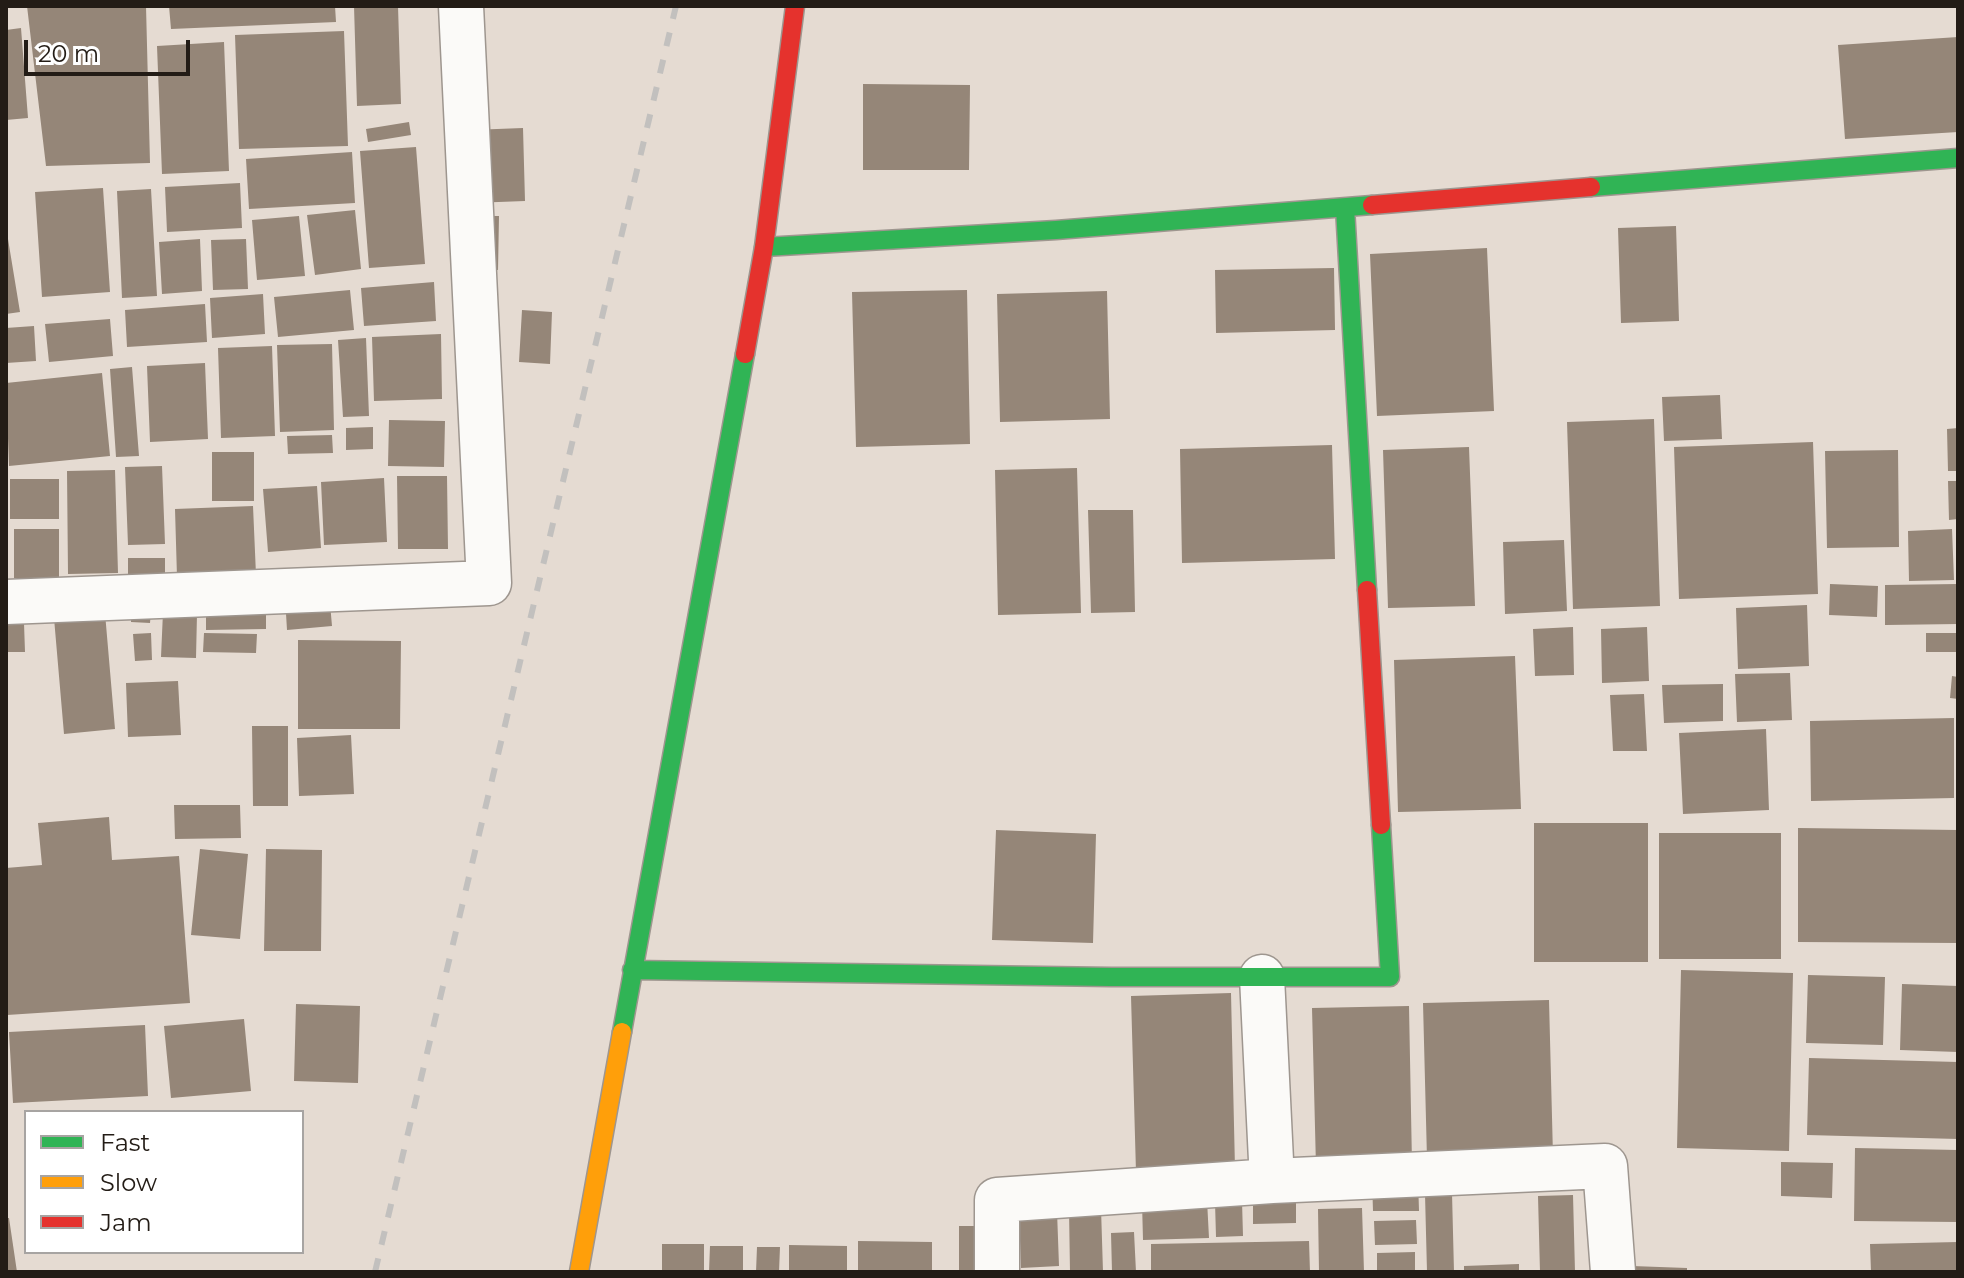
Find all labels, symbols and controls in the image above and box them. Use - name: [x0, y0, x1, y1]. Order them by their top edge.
- scale bar: [28, 24, 194, 74]
- text: 20 m: [38, 39, 99, 68]
- legend: [24, 1110, 304, 1254]
- text: Fast: [100, 1128, 150, 1157]
- text: Slow: [100, 1168, 157, 1197]
- text: Jam: [100, 1208, 152, 1237]

